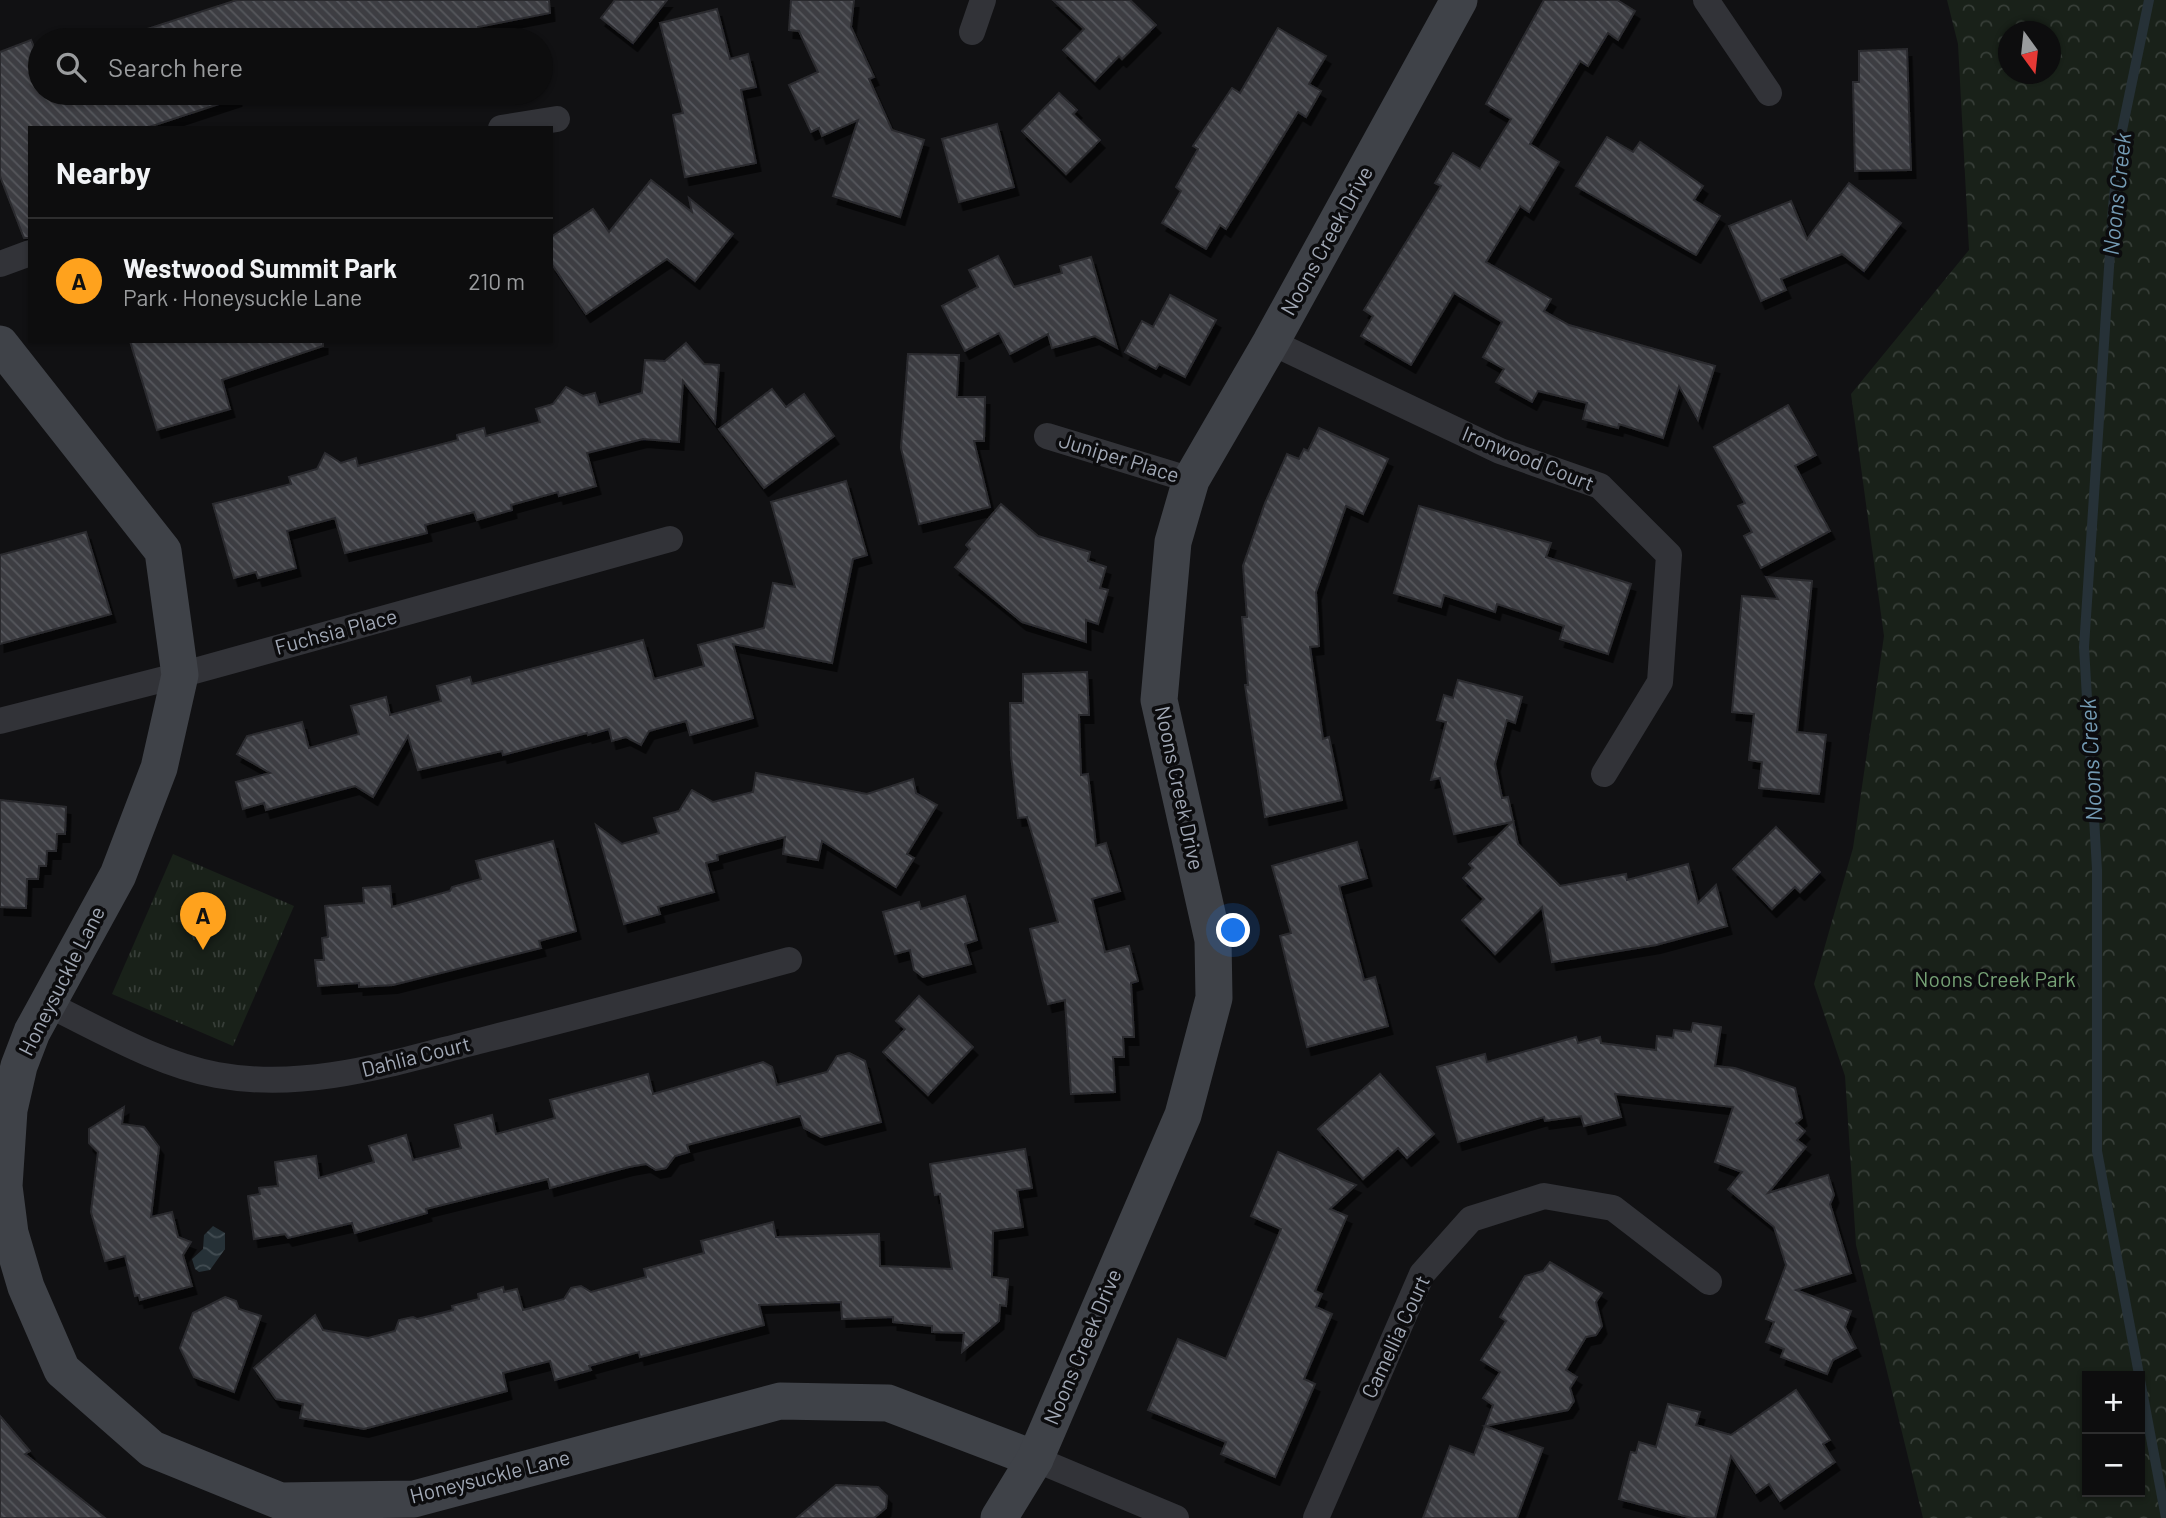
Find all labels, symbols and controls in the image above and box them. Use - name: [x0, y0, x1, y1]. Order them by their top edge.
- north arrow: [1998, 21, 2061, 84]
- search box: [28, 28, 553, 105]
- icon: search: [52, 48, 90, 86]
- text: Search here: [108, 51, 243, 82]
- water label: Noons Creek: [2096, 131, 2136, 257]
- text: Nearby: [56, 154, 151, 190]
- street label: Noons Creek Drive: [1274, 161, 1377, 319]
- text: Westwood Summit Park: [123, 252, 397, 283]
- text: A: [71, 267, 87, 295]
- text: 210 m: [468, 267, 525, 295]
- text: Park · Honeysuckle Lane: [123, 283, 362, 311]
- street label: Ironwood Court: [1459, 420, 1598, 495]
- street label: Juniper Place: [1056, 426, 1183, 487]
- street label: Fuchsia Place: [272, 602, 399, 659]
- water label: Noons Creek: [2073, 698, 2107, 822]
- street label: Noons Creek Drive: [1151, 703, 1210, 872]
- pin: A: [180, 892, 226, 950]
- street label: Honeysuckle Lane: [12, 901, 109, 1059]
- your location: [1216, 913, 1250, 947]
- park label: Noons Creek Park: [1914, 966, 2076, 991]
- street label: Dahlia Court: [359, 1030, 473, 1081]
- street label: Noons Creek Drive: [1038, 1265, 1126, 1428]
- street label: Camellia Court: [1355, 1271, 1434, 1402]
- map controls: [2082, 1371, 2145, 1497]
- button: +: [2082, 1371, 2145, 1434]
- button: −: [2082, 1434, 2145, 1497]
- street label: Honeysuckle Lane: [407, 1444, 572, 1508]

